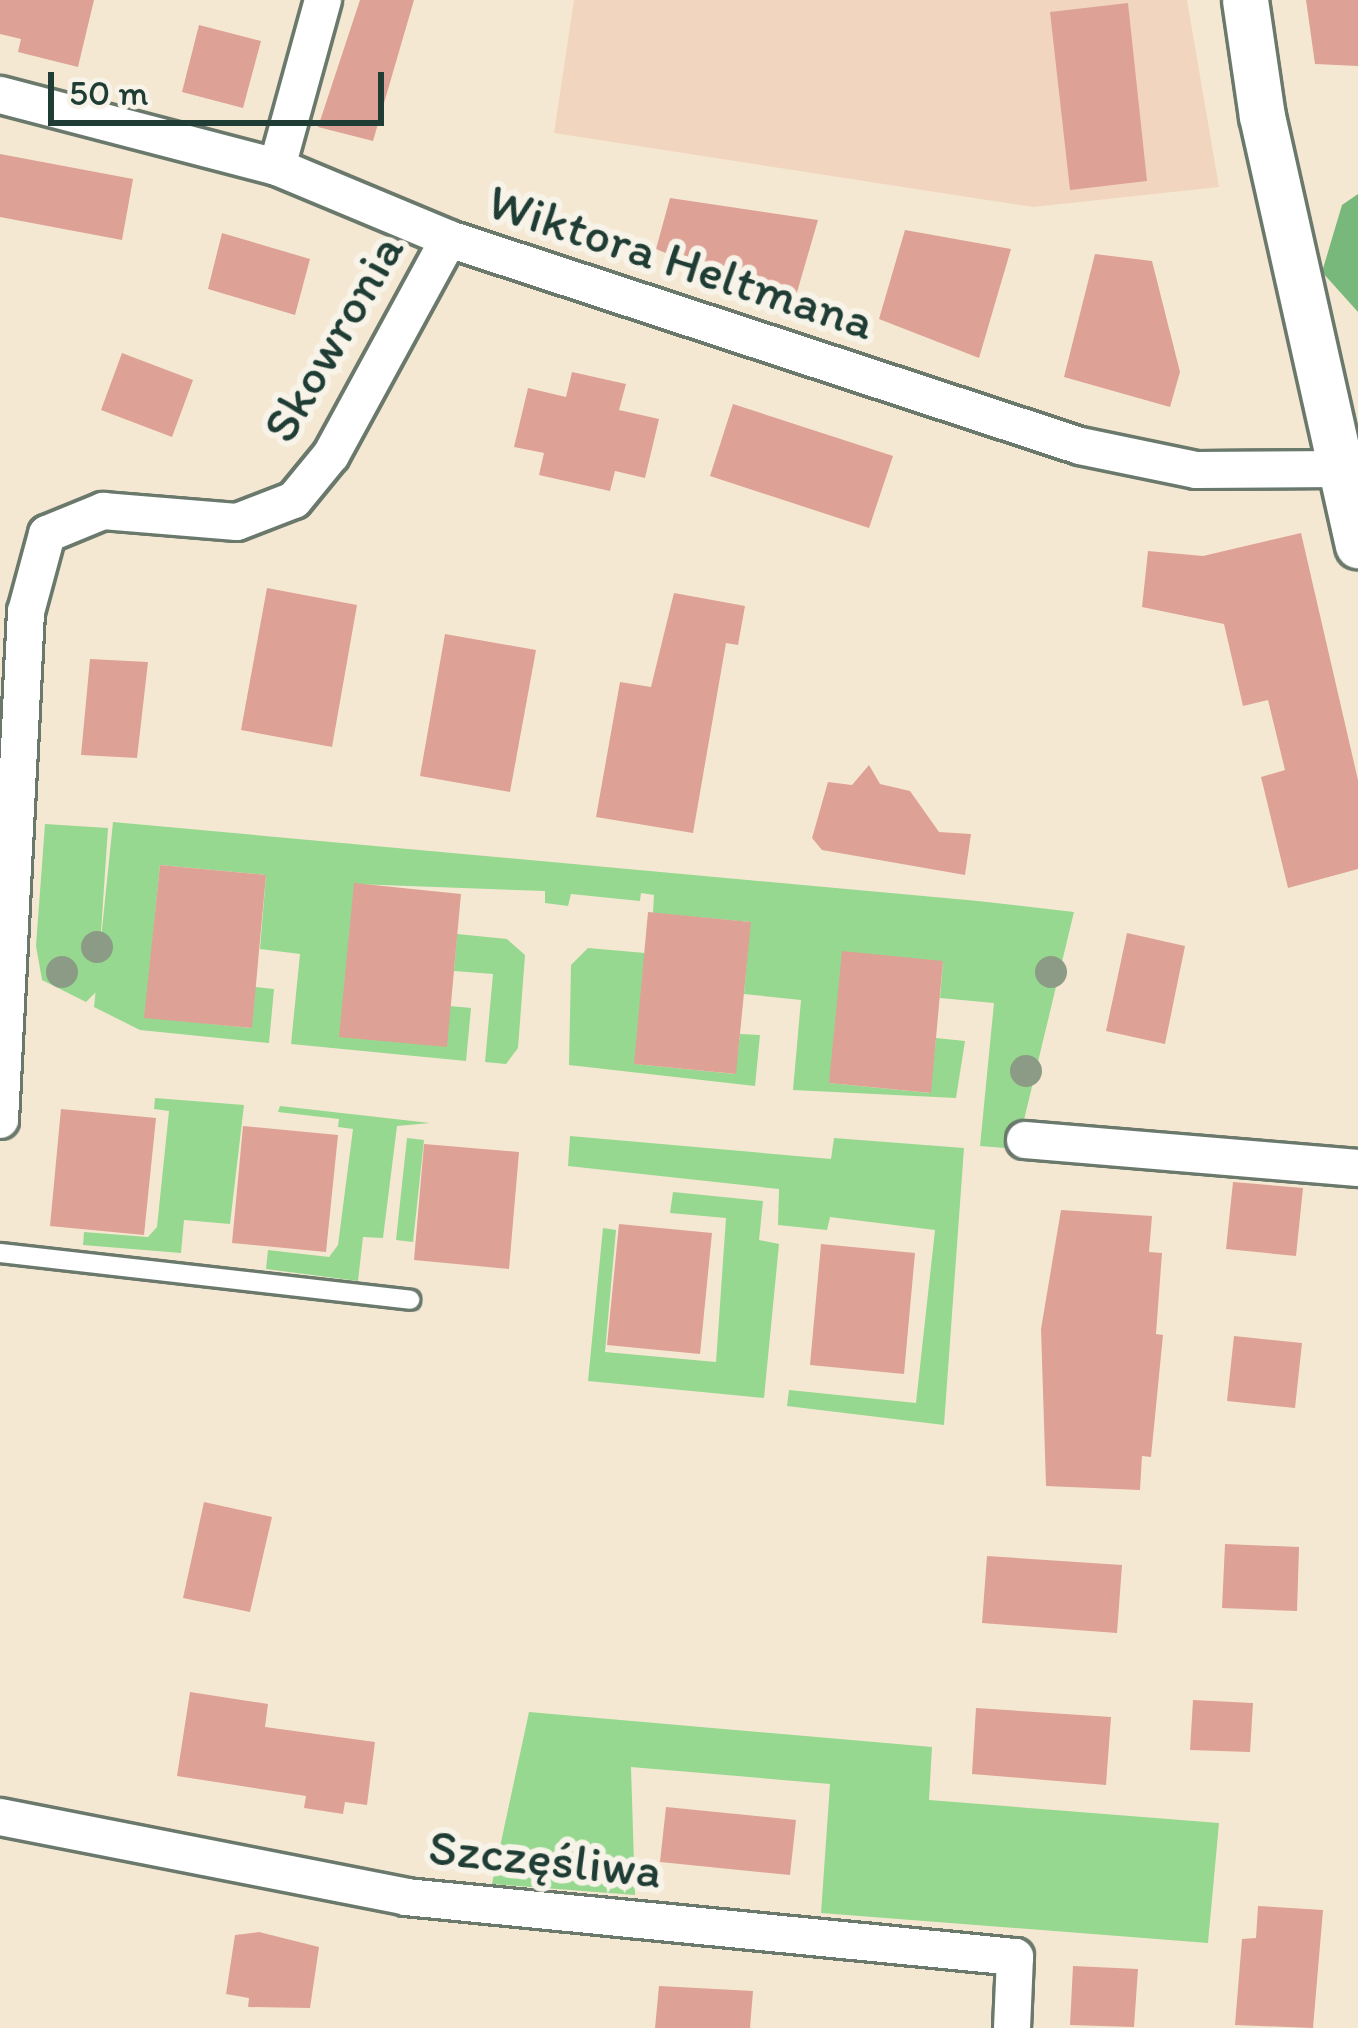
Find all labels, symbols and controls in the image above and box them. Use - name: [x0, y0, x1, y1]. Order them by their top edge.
- scale bar: [54, 48, 390, 122]
- text: 50 m: [69, 71, 148, 114]
- street label: Wiktora Heltmana: [480, 171, 882, 353]
- street label: Skowronia: [249, 223, 417, 453]
- street label: Szczęśliwa: [426, 1816, 664, 1902]

